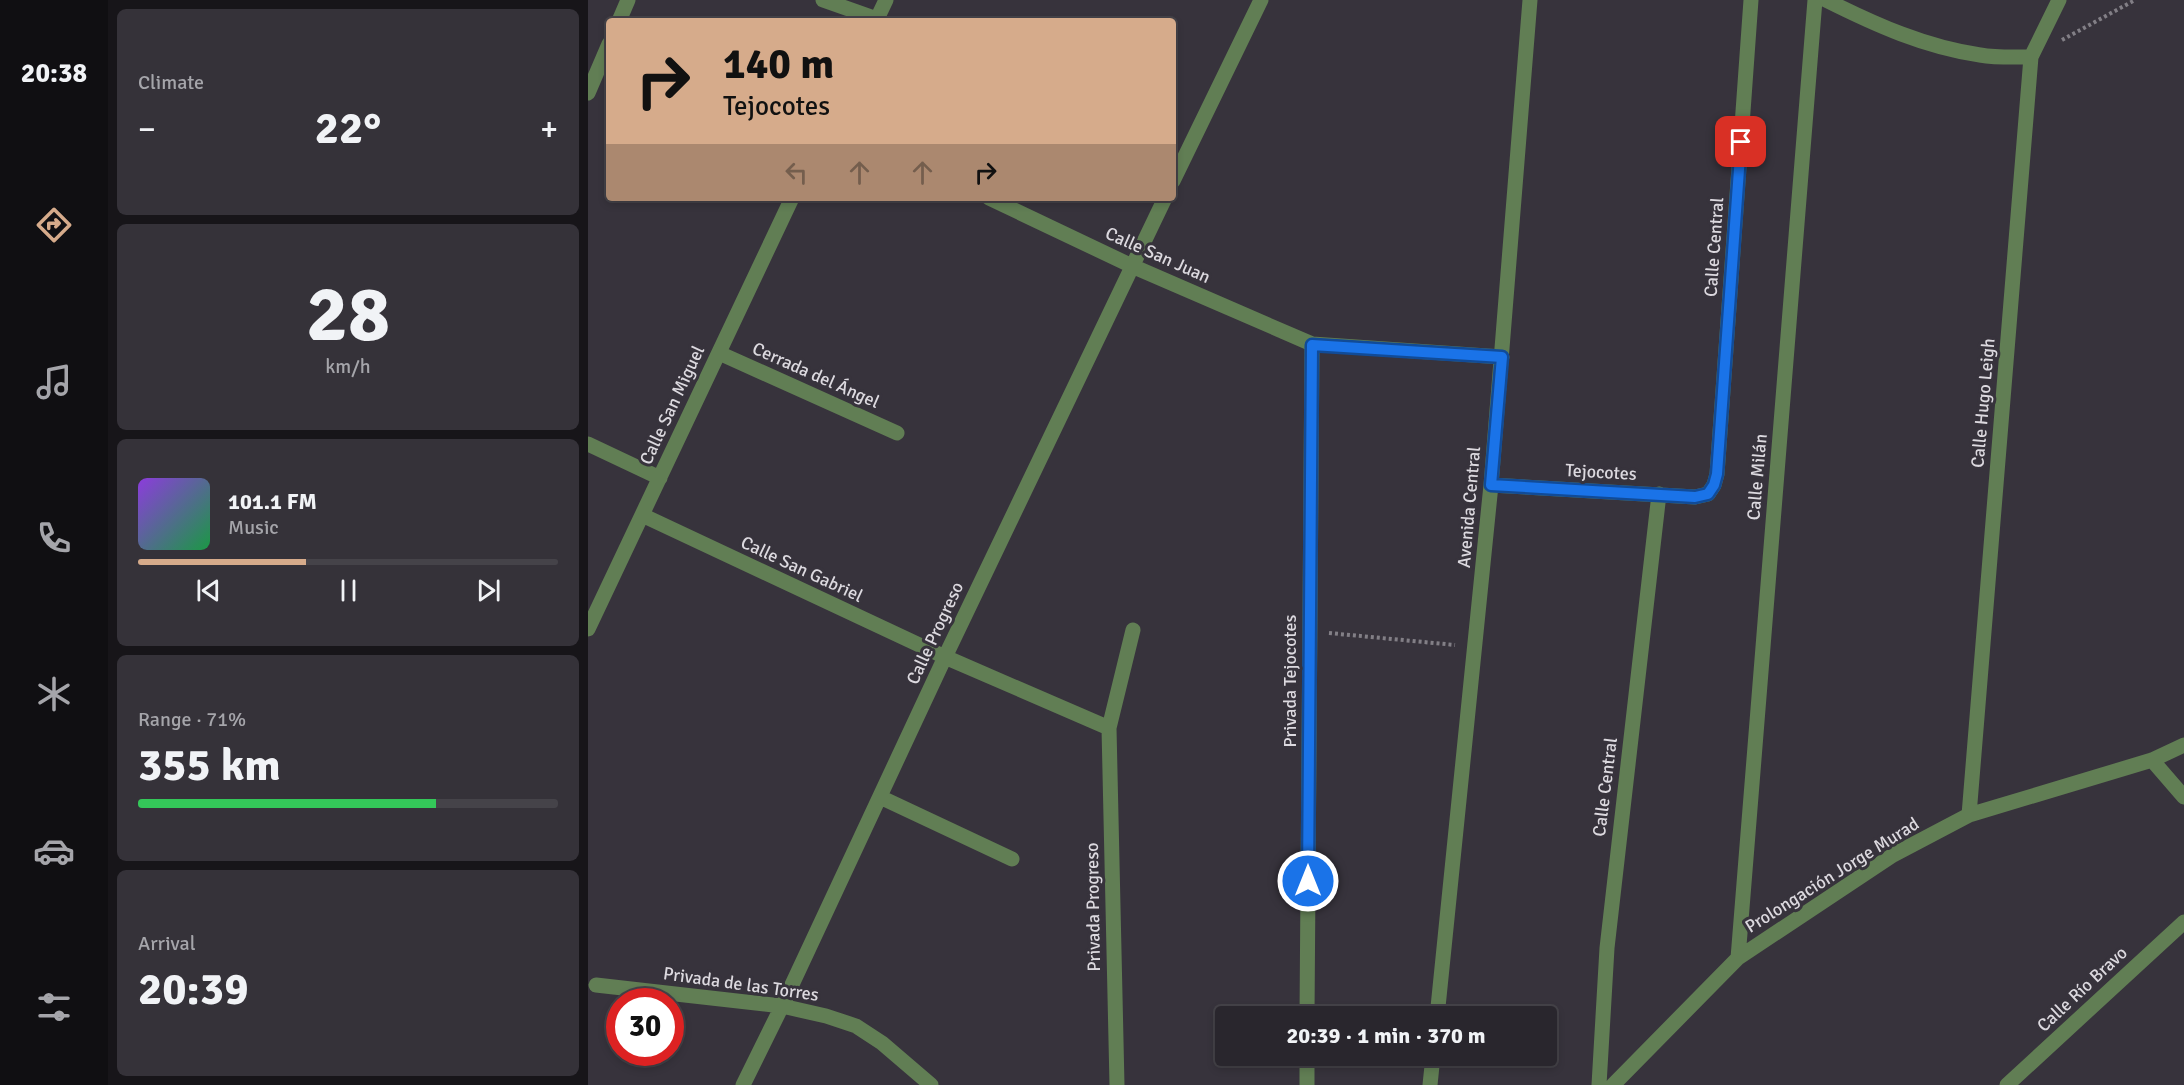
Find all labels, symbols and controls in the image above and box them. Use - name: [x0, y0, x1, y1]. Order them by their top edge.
- text: 140 m: [723, 39, 834, 90]
- icon: right: [624, 42, 702, 120]
- text: 20:38: [21, 57, 87, 90]
- text: Climate: [138, 70, 204, 95]
- text: Tejocotes: [723, 90, 830, 123]
- text: 22°: [315, 101, 381, 156]
- text: −: [138, 109, 156, 150]
- text: +: [540, 109, 558, 150]
- pin: [1715, 116, 1766, 167]
- icon: arrive: [1724, 125, 1757, 158]
- icon: left: [780, 156, 813, 189]
- icon: ahead: [843, 156, 876, 189]
- icon: ahead: [906, 156, 939, 189]
- icon: right: [969, 156, 1002, 189]
- street label: Calle Central: [1700, 196, 1728, 298]
- icon: directions: [33, 204, 75, 246]
- street label: Calle San Juan: [1102, 222, 1214, 288]
- text: 28: [306, 267, 390, 363]
- street label: Cerrada del Ángel: [749, 337, 883, 413]
- street label: Calle Hugo Leigh: [1966, 337, 2000, 469]
- street label: Calle San Miguel: [635, 342, 709, 468]
- text: km/h: [325, 354, 371, 379]
- icon: music: [33, 361, 75, 403]
- street label: Calle Milán: [1742, 433, 1772, 521]
- street label: Avenida Central: [1453, 445, 1485, 569]
- street label: Tejocotes: [1565, 459, 1637, 485]
- text: 101.1 FM: [228, 488, 317, 515]
- text: Music: [228, 515, 279, 540]
- icon: phone: [33, 517, 75, 559]
- street label: Calle San Gabriel: [737, 531, 867, 607]
- icon: previous: [192, 574, 225, 607]
- icon: pause: [332, 574, 365, 607]
- icon: next: [472, 574, 505, 607]
- street label: Calle Progreso: [902, 578, 968, 688]
- street label: Privada Tejocotes: [1279, 615, 1301, 747]
- icon: climate: [33, 673, 75, 715]
- text: Range · 71%: [138, 707, 246, 732]
- street label: Calle Central: [1588, 736, 1622, 838]
- text: 355 km: [138, 738, 281, 793]
- street label: Prolongación Jorge Murad: [1741, 812, 1923, 938]
- icon: car: [33, 830, 75, 872]
- street label: Privada Progreso: [1081, 842, 1105, 972]
- position arrow: [1276, 849, 1340, 913]
- text: Arrival: [138, 931, 196, 956]
- street label: Calle Río Bravo: [2032, 942, 2132, 1036]
- text: 20:39: [138, 962, 248, 1017]
- street label: Privada de las Torres: [662, 962, 820, 1006]
- icon: filters: [33, 986, 75, 1028]
- speed limit sign: 30: [606, 988, 684, 1066]
- text: 20:39 · 1 min · 370 m: [1286, 1022, 1486, 1049]

